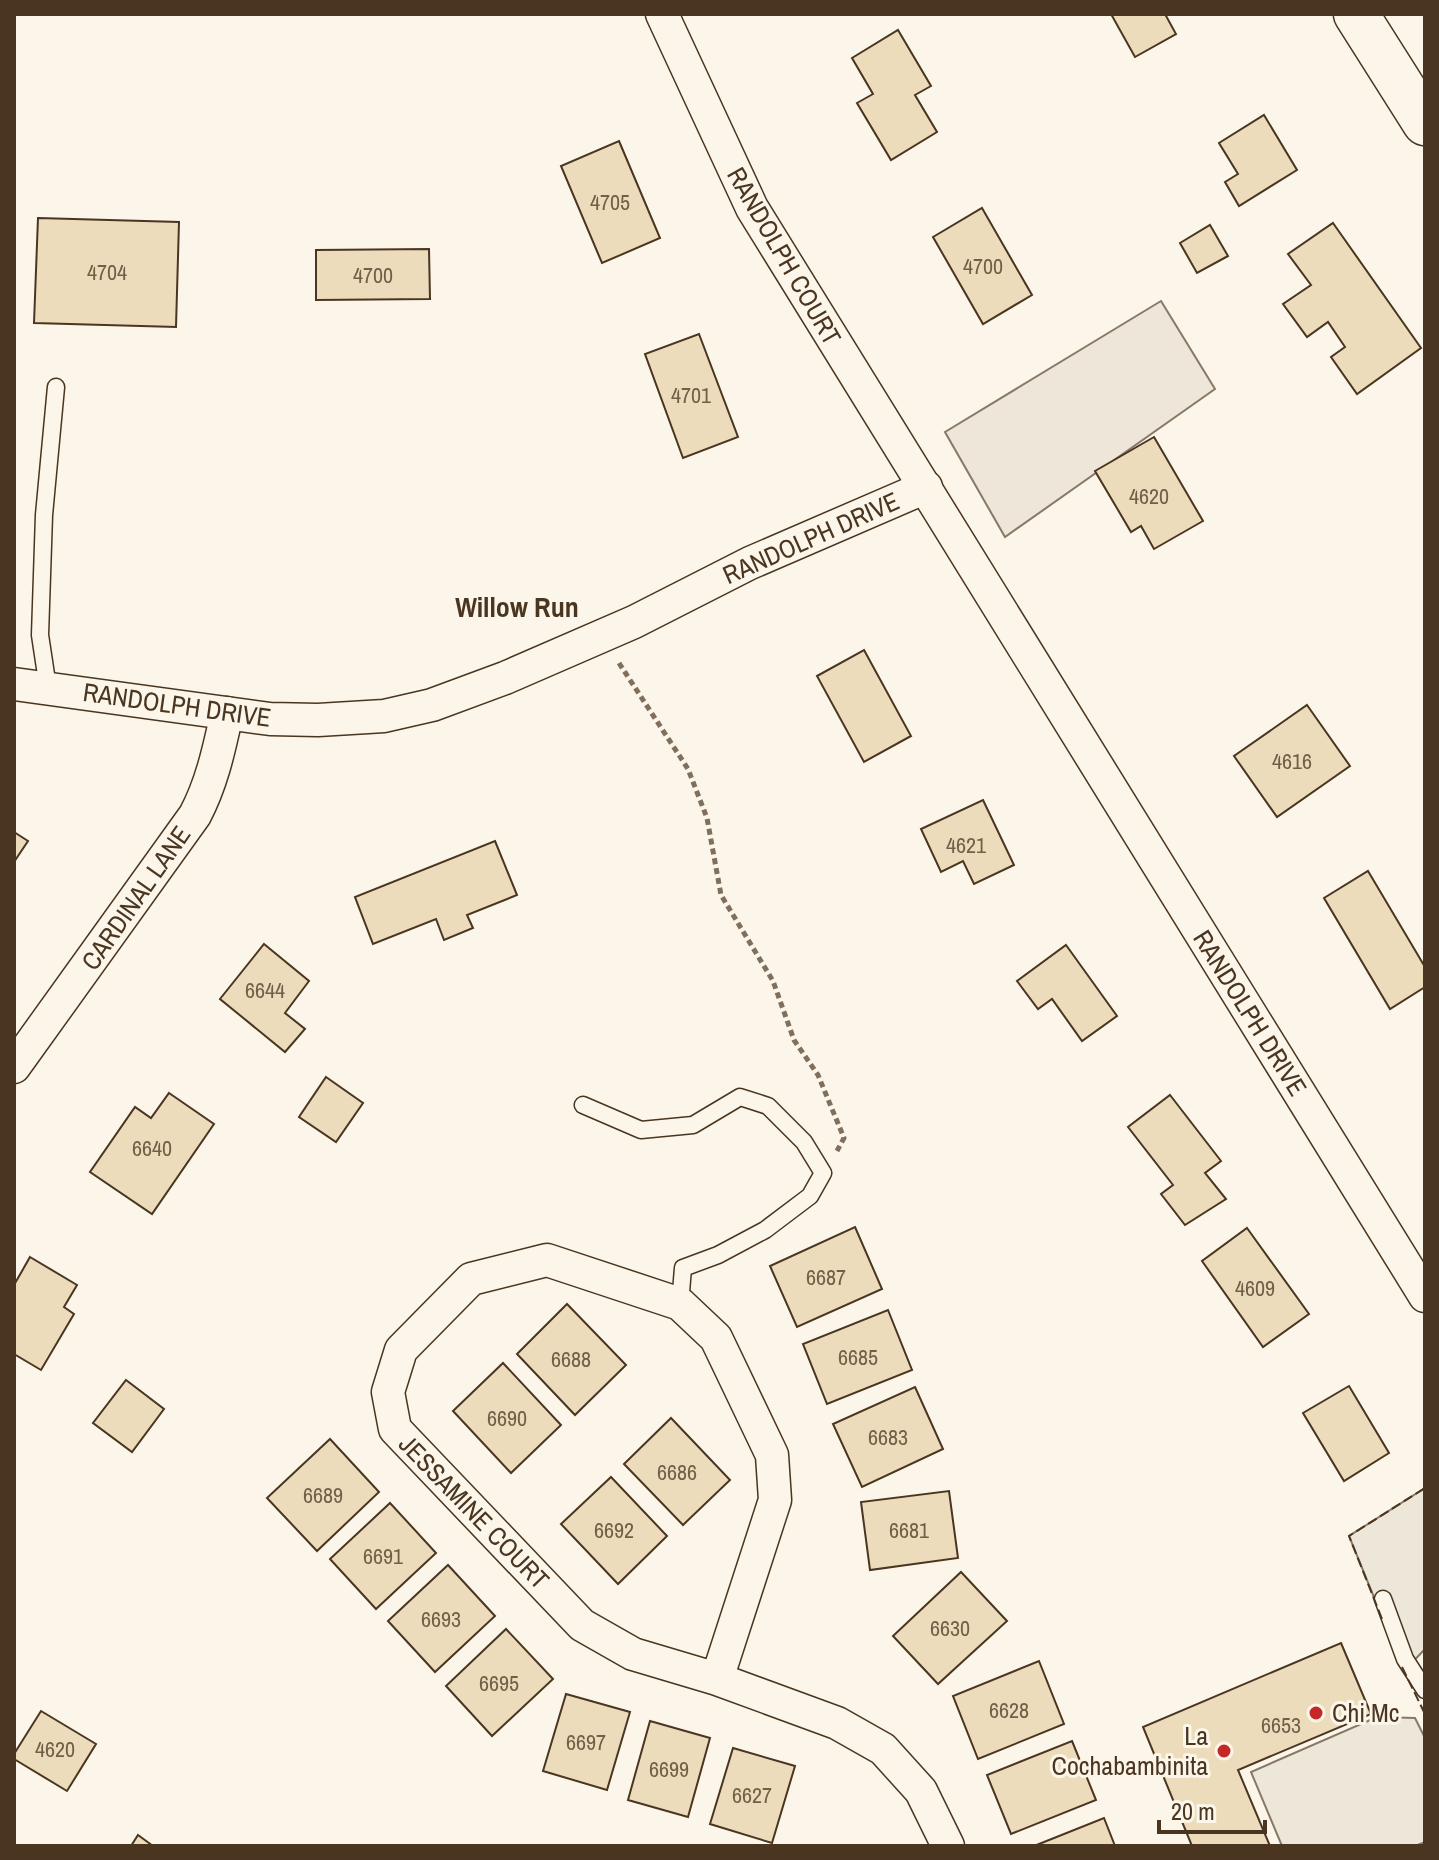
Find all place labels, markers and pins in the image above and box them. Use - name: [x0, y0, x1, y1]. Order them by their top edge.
- place label: Chi Mc: [1332, 1695, 1400, 1730]
- marker: Chi Mc: [1307, 1704, 1325, 1722]
- place label: La Cochabambinita: [1052, 1718, 1208, 1783]
- marker: La Cochabambinita: [1215, 1742, 1233, 1760]

